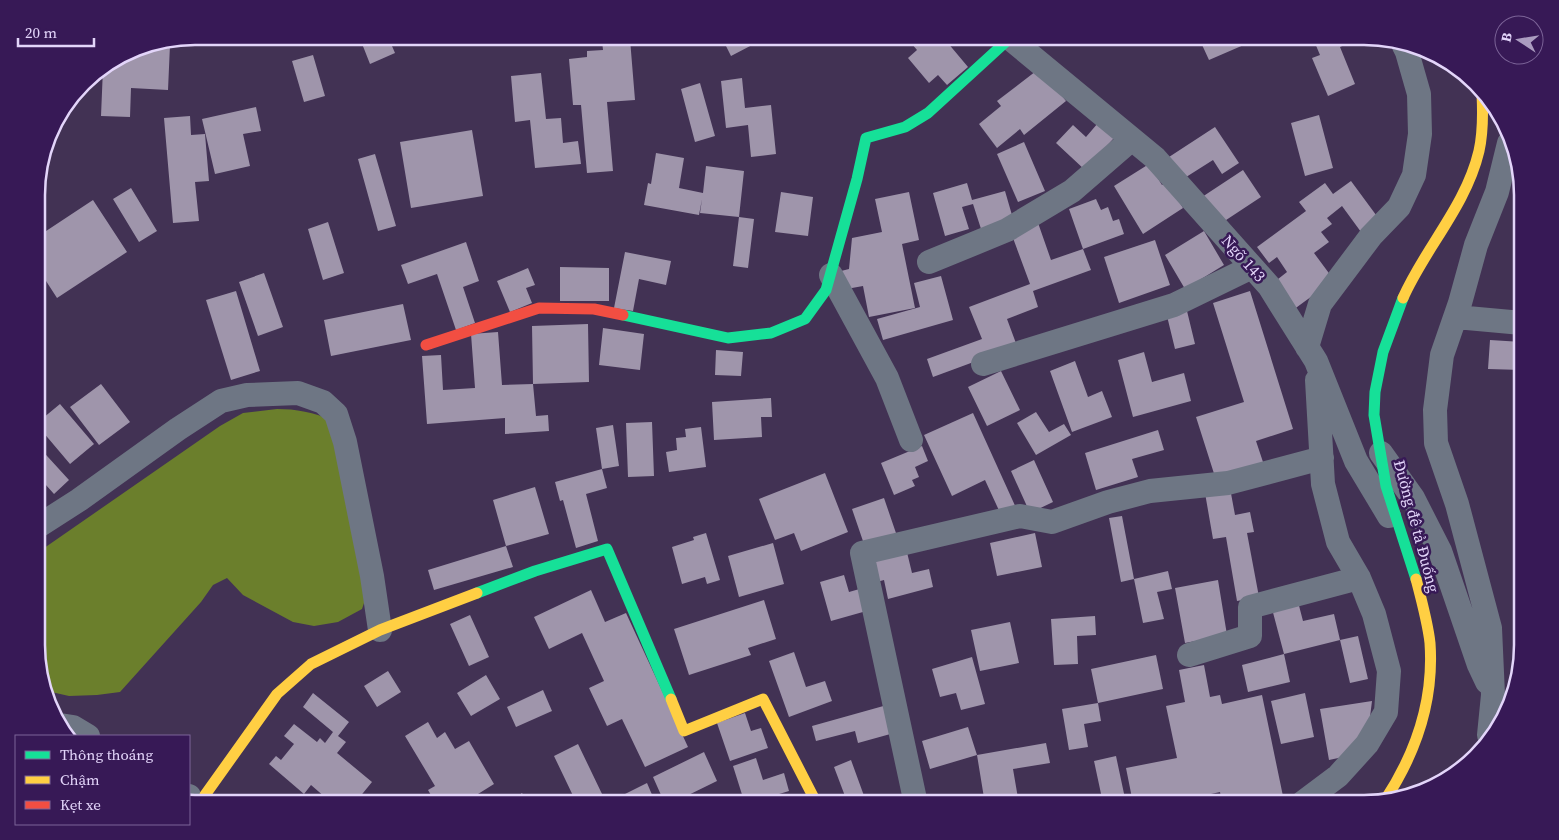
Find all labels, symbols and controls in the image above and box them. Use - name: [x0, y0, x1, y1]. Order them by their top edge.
- scale bar: [18, 15, 94, 47]
- north arrow: [1494, 15, 1544, 65]
- text: 20 m: [25, 22, 57, 43]
- text: B: [1496, 31, 1517, 44]
- street label: Ngõ 143: [1217, 230, 1271, 286]
- street label: Đường đê tả Đuống: [1389, 457, 1445, 595]
- legend: [15, 735, 190, 825]
- text: Thông thoáng: [60, 744, 153, 765]
- text: Chậm: [60, 769, 100, 790]
- text: Kẹt xe: [60, 794, 101, 815]

